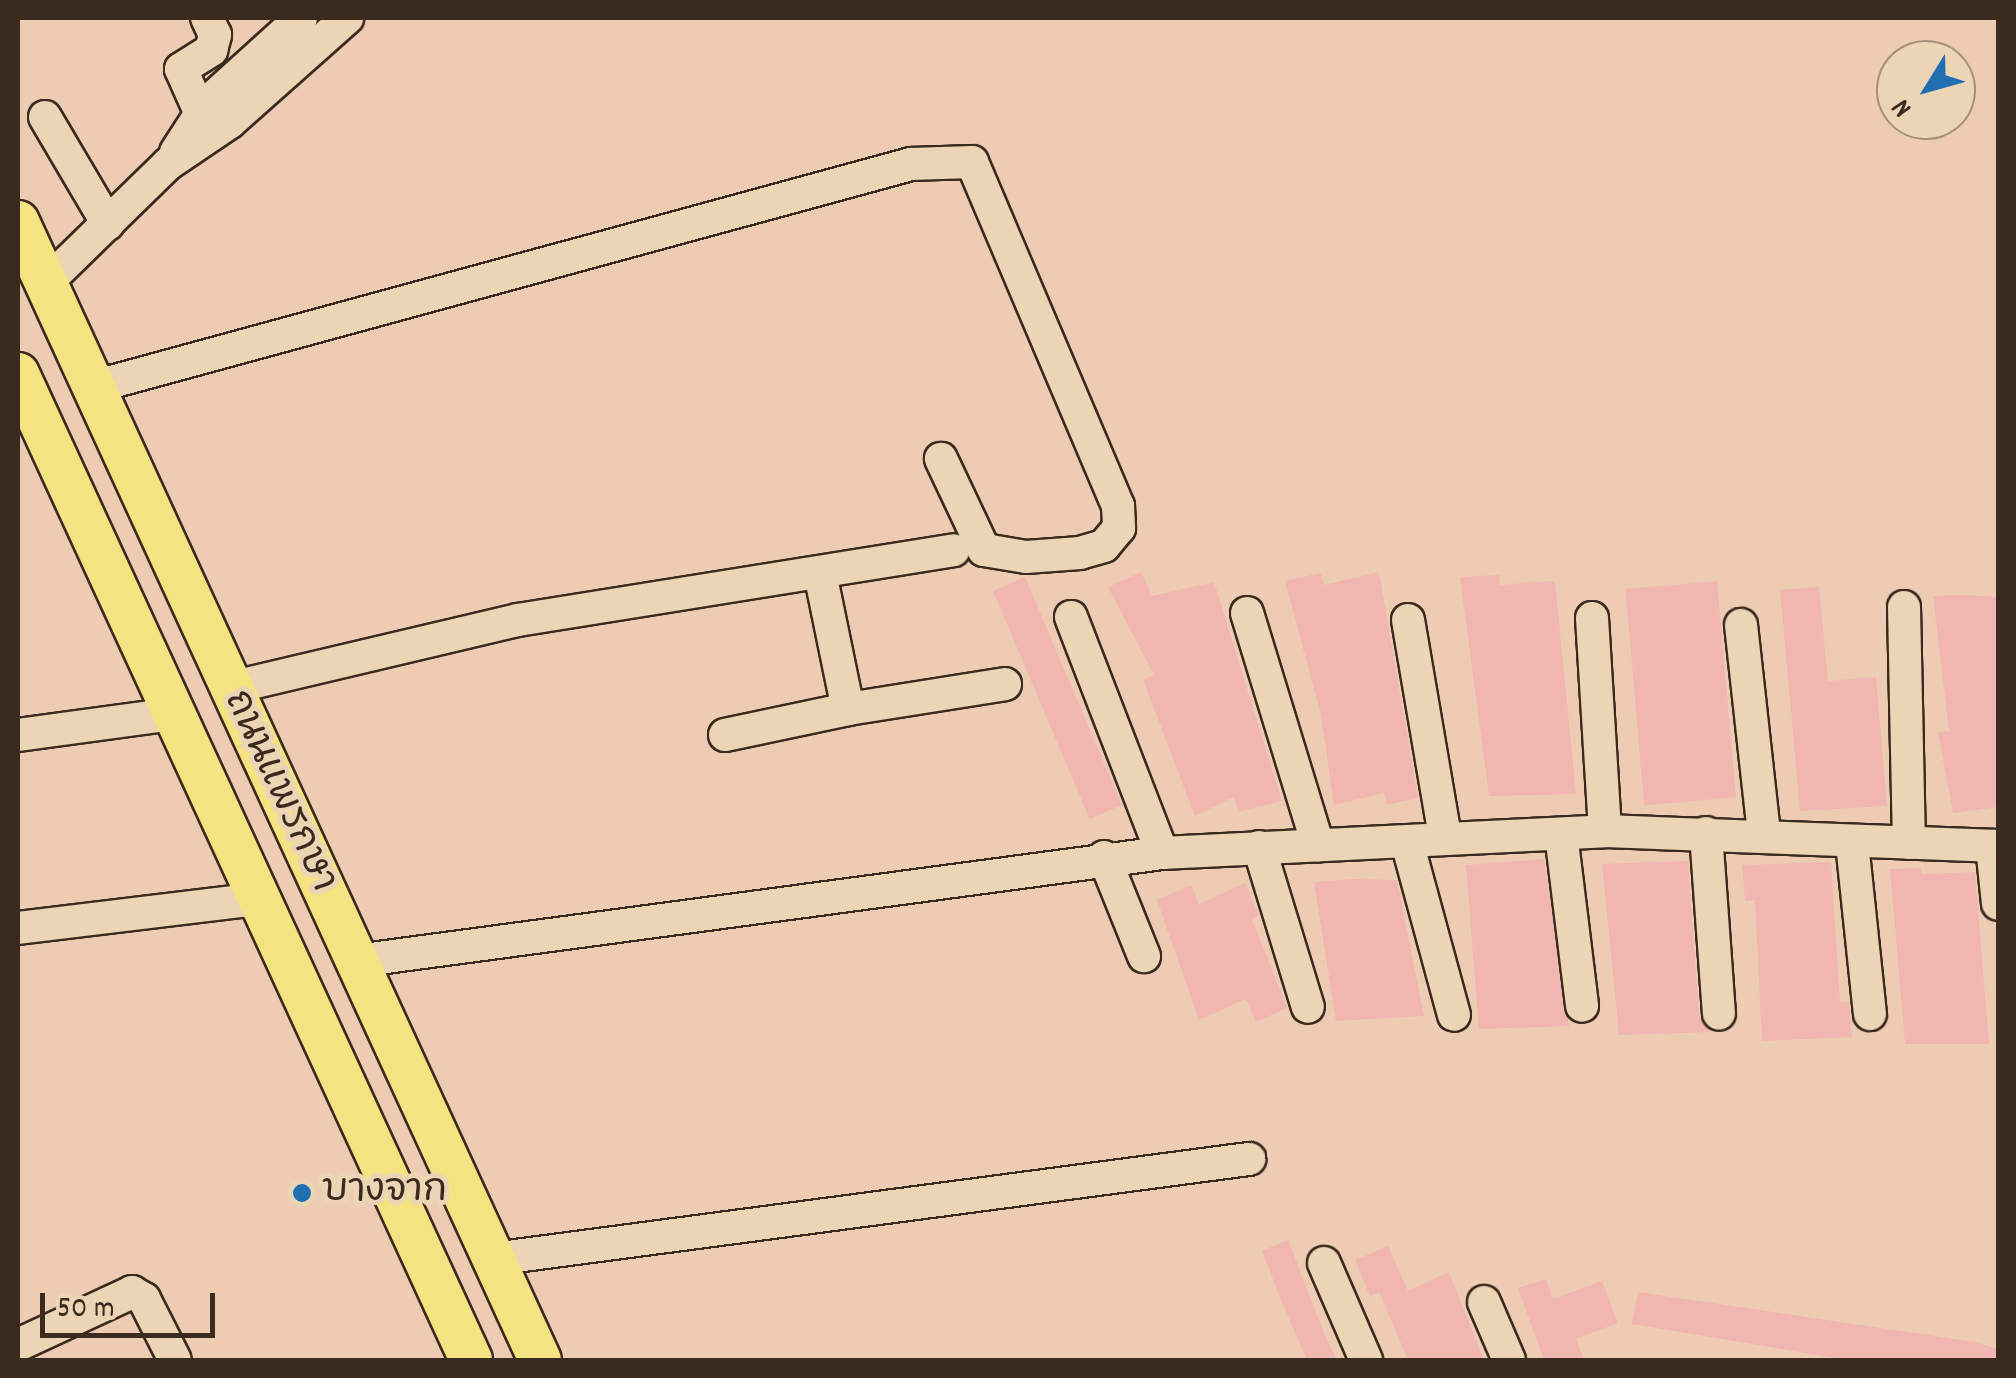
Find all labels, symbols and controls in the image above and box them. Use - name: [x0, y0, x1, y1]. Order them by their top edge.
- north arrow: [1876, 40, 1976, 140]
- text: N: [1883, 89, 1924, 124]
- street label: ถนนแพรกษา: [211, 684, 345, 900]
- place label: บางจาก: [322, 1170, 447, 1216]
- marker: บางจาก: [291, 1182, 313, 1204]
- scale bar: [45, 1273, 220, 1335]
- text: 50 m: [57, 1289, 115, 1332]

